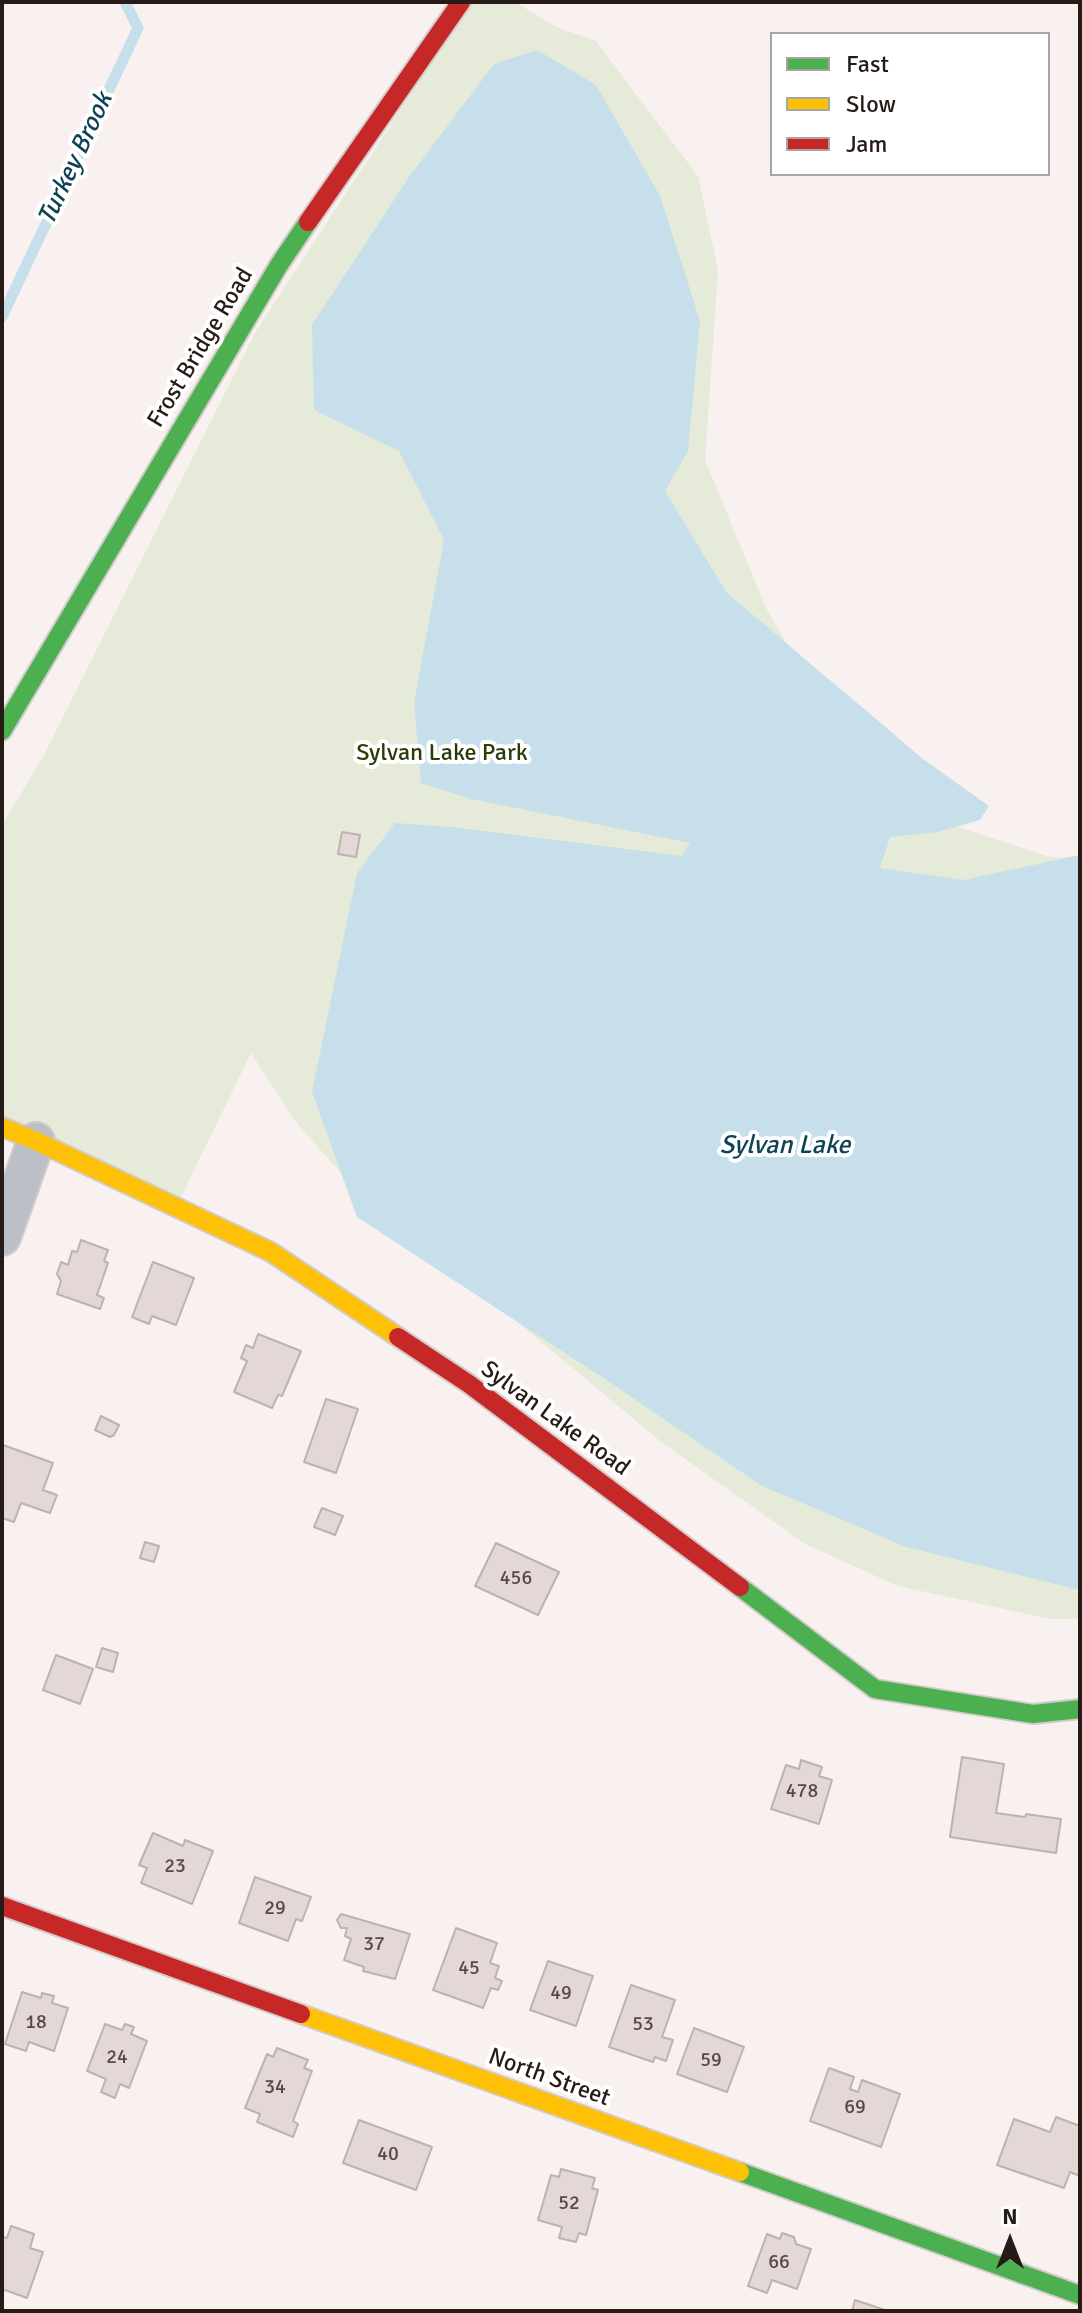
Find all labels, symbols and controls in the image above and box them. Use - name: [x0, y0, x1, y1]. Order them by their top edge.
- legend: [770, 32, 1050, 176]
- text: Fast: [846, 49, 889, 79]
- water label: Turkey Brook: [32, 88, 120, 230]
- text: Slow: [846, 89, 896, 119]
- text: Jam: [846, 129, 887, 159]
- street label: Frost Bridge Road: [142, 263, 260, 433]
- park label: Sylvan Lake Park: [356, 740, 528, 768]
- water label: Sylvan Lake: [720, 1130, 850, 1162]
- street label: Sylvan Lake Road: [475, 1355, 635, 1483]
- house number: 456: [500, 1567, 532, 1591]
- house number: 478: [786, 1780, 818, 1804]
- house number: 23: [164, 1855, 186, 1879]
- house number: 29: [264, 1897, 286, 1921]
- house number: 37: [363, 1933, 385, 1957]
- house number: 45: [458, 1957, 480, 1981]
- house number: 49: [550, 1982, 572, 2006]
- house number: 18: [25, 2011, 47, 2035]
- house number: 53: [632, 2013, 654, 2037]
- street label: North Street: [484, 2043, 614, 2113]
- house number: 24: [106, 2046, 128, 2070]
- house number: 59: [700, 2049, 722, 2073]
- house number: 34: [264, 2076, 286, 2100]
- house number: 69: [844, 2096, 866, 2120]
- house number: 40: [377, 2143, 399, 2167]
- house number: 52: [558, 2192, 580, 2216]
- north arrow: [970, 2201, 1050, 2281]
- text: N: [1002, 2203, 1018, 2230]
- house number: 66: [768, 2251, 790, 2275]

